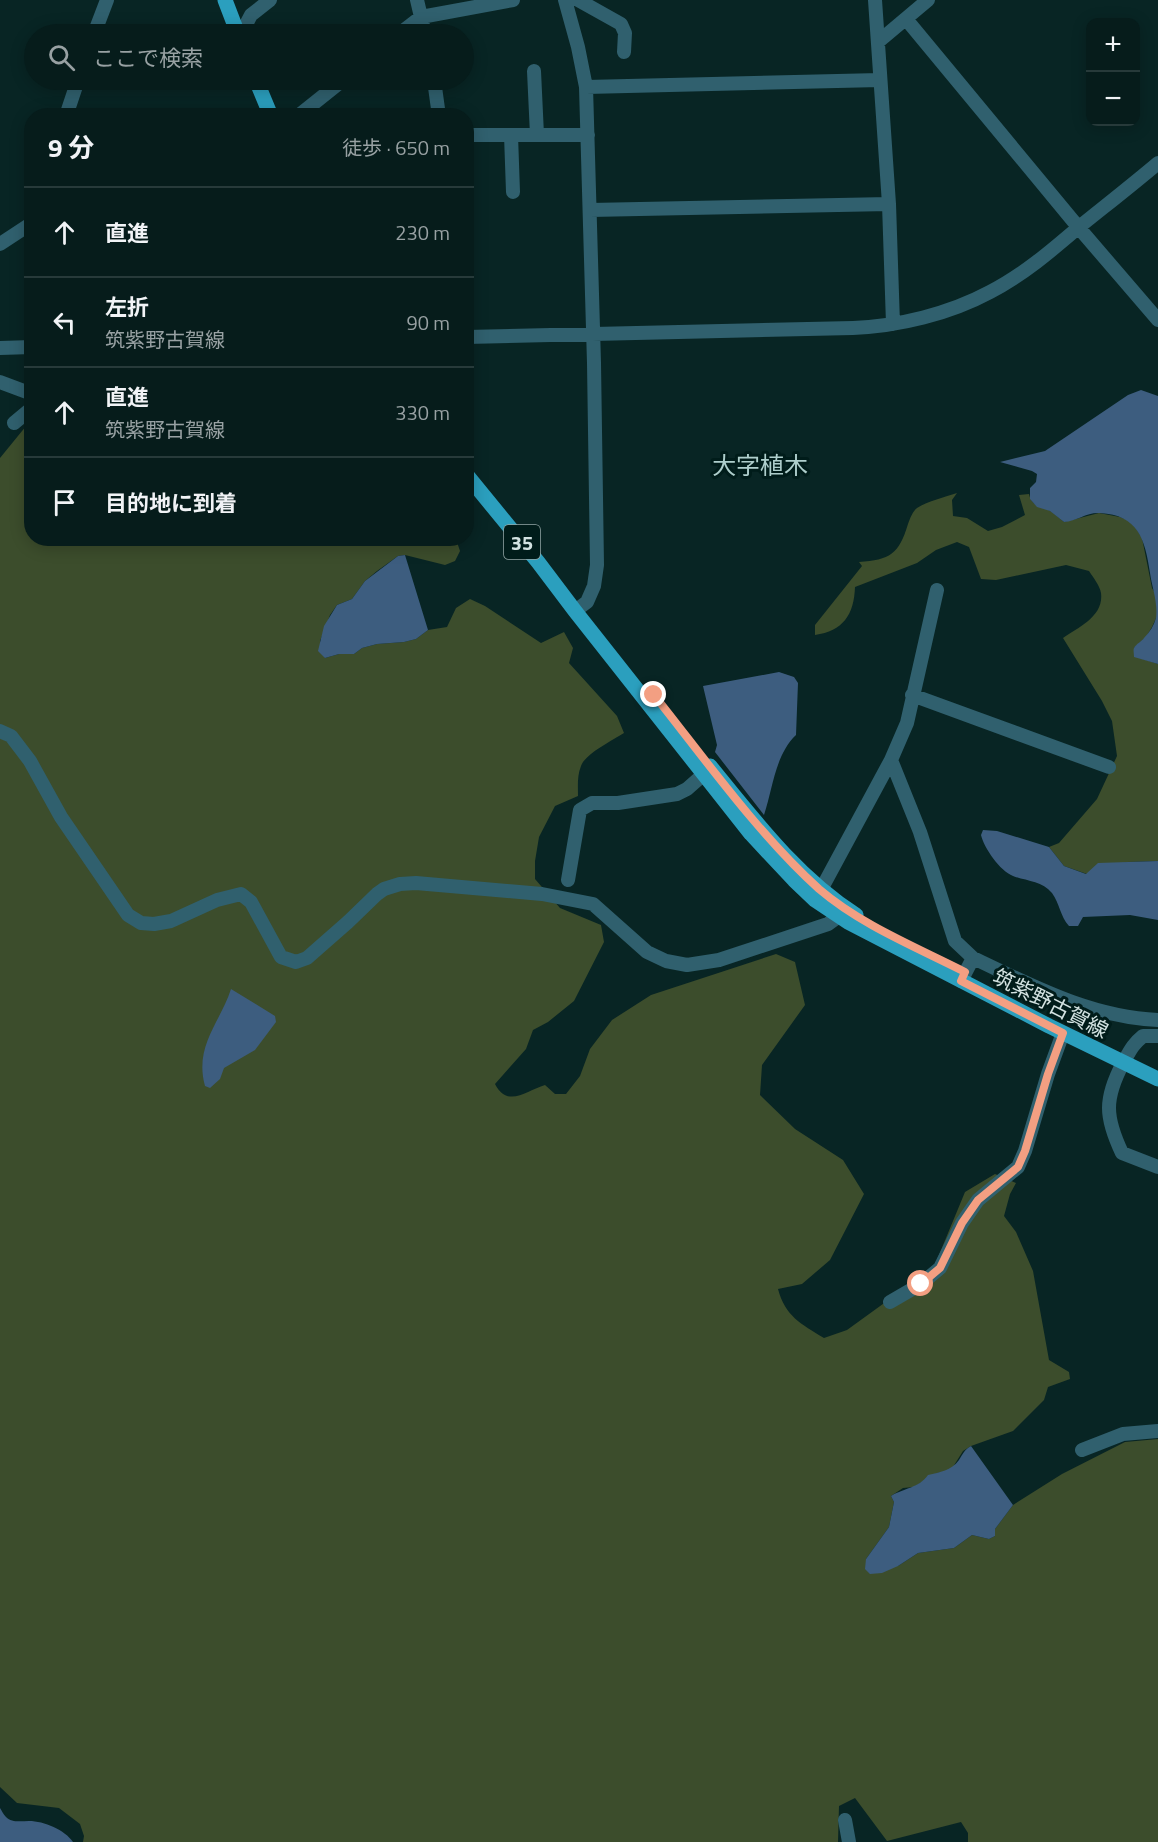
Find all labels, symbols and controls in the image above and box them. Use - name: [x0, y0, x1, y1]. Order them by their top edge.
- map controls: [1086, 18, 1140, 126]
- button: +: [1086, 18, 1140, 72]
- search box: [24, 24, 474, 90]
- icon: search: [45, 41, 78, 74]
- text: ここで検索: [93, 41, 203, 75]
- button: −: [1086, 72, 1140, 126]
- text: 9 分: [48, 128, 94, 167]
- text: 徒歩 · 650 m: [342, 132, 450, 163]
- icon: ahead: [48, 216, 81, 249]
- text: 直進: [105, 216, 149, 250]
- text: 230 m: [395, 217, 450, 248]
- text: 左折: [105, 290, 149, 324]
- icon: left: [48, 306, 81, 339]
- text: 90 m: [406, 307, 450, 338]
- text: 筑紫野古賀線: [105, 324, 225, 355]
- text: 直進: [105, 380, 149, 414]
- icon: ahead: [48, 396, 81, 429]
- text: 330 m: [395, 397, 450, 428]
- text: 筑紫野古賀線: [105, 414, 225, 445]
- district label: 大字植木: [712, 447, 808, 483]
- icon: arrive: [48, 486, 81, 519]
- text: 目的地に到着: [105, 486, 237, 520]
- road number: 35: [504, 525, 540, 559]
- route end: [640, 681, 666, 707]
- street label: 筑紫野古賀線: [988, 960, 1114, 1046]
- route start: [907, 1270, 933, 1296]

